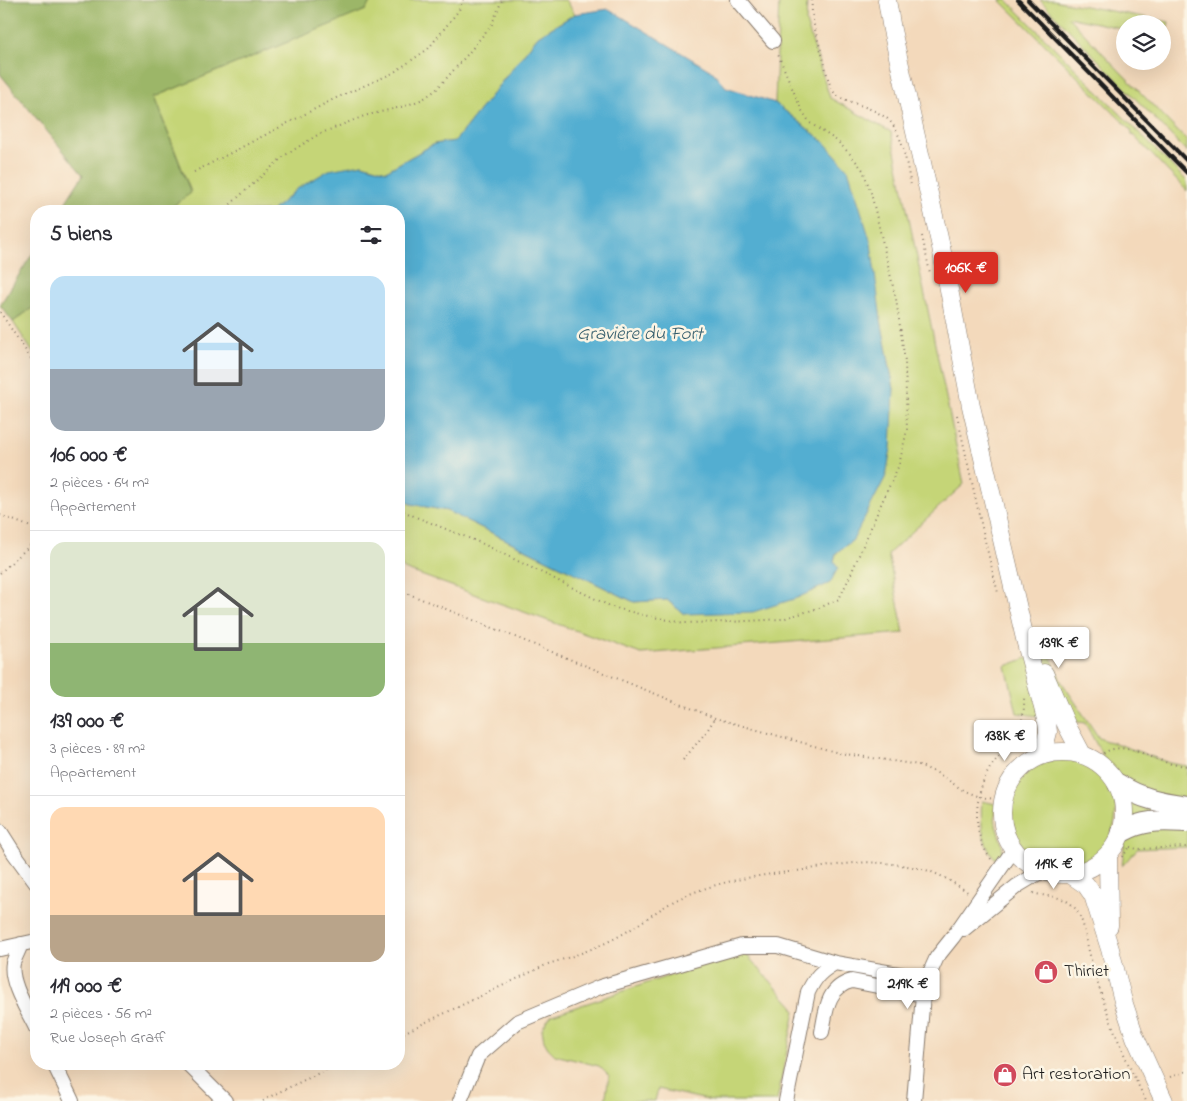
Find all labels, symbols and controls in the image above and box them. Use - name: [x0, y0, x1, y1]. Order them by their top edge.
- map controls: [1116, 15, 1171, 70]
- button: layers: [1116, 15, 1171, 70]
- text: 5 biens: [50, 220, 113, 250]
- icon: filters: [357, 221, 385, 249]
- pin: 106K €: [925, 252, 1007, 294]
- text: 106K €: [945, 256, 987, 280]
- icon: home: [173, 309, 263, 399]
- water label: Gravière du Fort: [577, 321, 704, 348]
- text: 106 000 €: [50, 441, 127, 471]
- text: 2 pièces · 64 m²: [50, 471, 149, 495]
- text: Appartement: [50, 495, 136, 519]
- icon: home: [173, 574, 263, 664]
- pin: 139K €: [1018, 626, 1100, 669]
- text: 139K €: [1039, 631, 1079, 655]
- text: 139 000 €: [50, 707, 124, 737]
- pin: 138K €: [964, 720, 1046, 762]
- text: 138K €: [985, 724, 1025, 748]
- text: 3 pièces · 89 m²: [50, 737, 145, 761]
- text: Appartement: [50, 761, 136, 785]
- icon: home: [173, 839, 263, 929]
- pin: 119K €: [1013, 848, 1095, 890]
- text: 119K €: [1035, 852, 1073, 876]
- shop icon: Thiriet: [1033, 959, 1059, 985]
- place label: Thiriet: [1064, 959, 1109, 985]
- pin: 219K €: [867, 968, 949, 1010]
- text: 119 000 €: [50, 972, 122, 1002]
- text: 219K €: [888, 972, 928, 996]
- text: 2 pièces · 56 m²: [50, 1002, 152, 1026]
- text: Rue Joseph Graff: [50, 1026, 166, 1050]
- shop icon: Art restoration: [992, 1062, 1018, 1088]
- place label: Art restoration: [1022, 1062, 1130, 1088]

